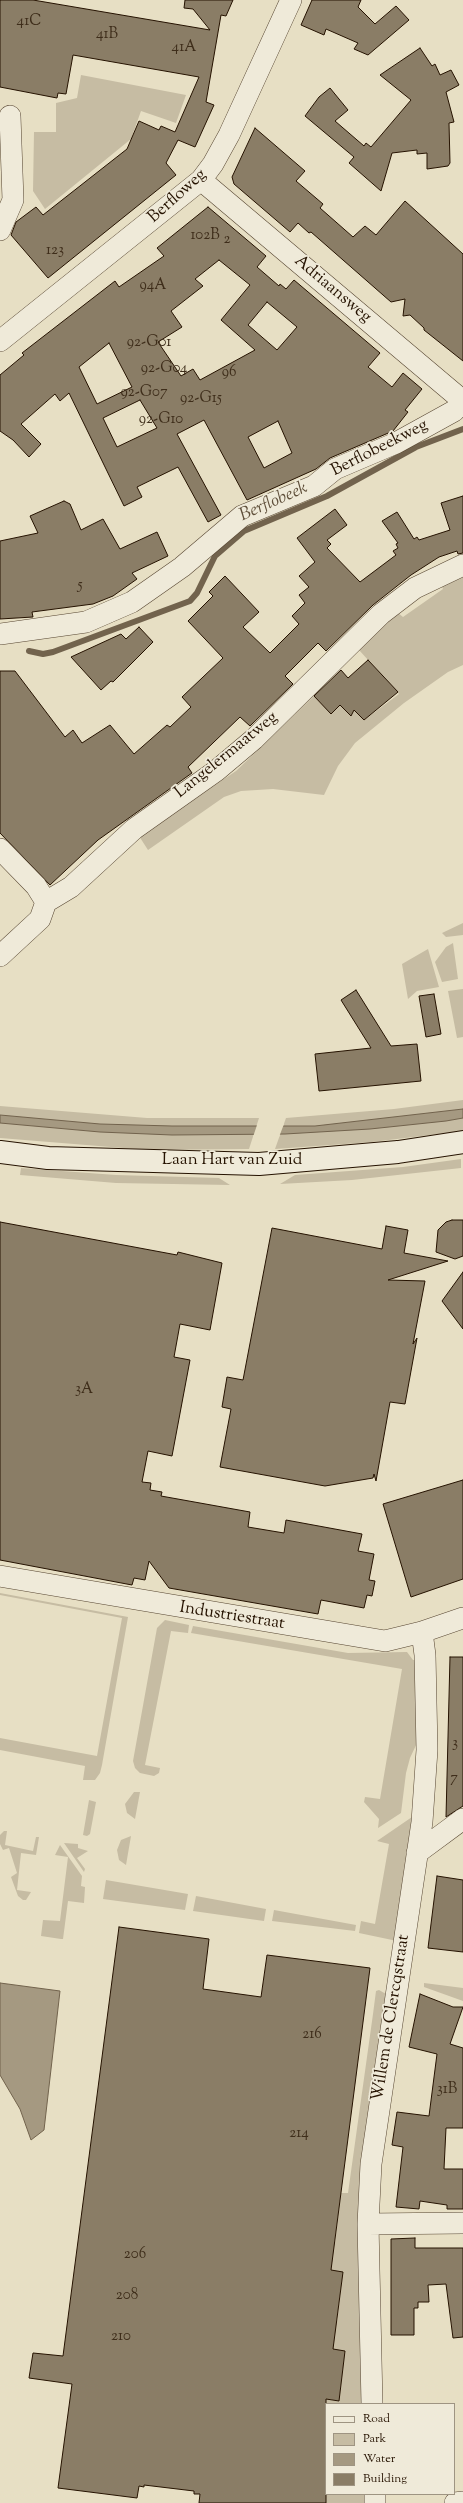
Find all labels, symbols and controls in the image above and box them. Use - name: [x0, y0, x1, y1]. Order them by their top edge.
- house number: 41C: [17, 13, 41, 31]
- house number: 41B: [96, 26, 118, 44]
- house number: 41A: [172, 39, 196, 57]
- street label: Berfloweg: [145, 166, 211, 228]
- house number: 102B: [190, 227, 220, 245]
- house number: 2: [223, 231, 231, 249]
- house number: 123: [46, 242, 64, 260]
- street label: Adriaansweg: [289, 252, 375, 328]
- house number: 94A: [139, 277, 167, 295]
- house number: 92-G01: [127, 334, 171, 352]
- house number: 92-G04: [141, 360, 187, 378]
- house number: 96: [222, 364, 236, 382]
- house number: 92-G07: [120, 384, 168, 402]
- house number: 92-G15: [180, 390, 222, 408]
- house number: 92-G10: [139, 411, 183, 429]
- street label: Berflobeekweg: [328, 416, 432, 482]
- water label: Berflobeek: [237, 478, 311, 528]
- house number: 5: [77, 577, 83, 595]
- street label: Langelermaatweg: [171, 708, 283, 804]
- street label: Laan Hart van Zuid: [162, 1151, 302, 1171]
- house number: 3A: [75, 1381, 93, 1399]
- street label: Industriestraat: [178, 1599, 286, 1635]
- house number: 3: [452, 1735, 458, 1753]
- house number: 7: [450, 1770, 458, 1788]
- street label: Willem de Clercqstraat: [369, 1933, 415, 2103]
- house number: 216: [302, 2026, 322, 2044]
- house number: 31B: [437, 2081, 457, 2099]
- house number: 214: [289, 2125, 309, 2143]
- house number: 206: [124, 2246, 146, 2264]
- house number: 208: [116, 2287, 138, 2305]
- house number: 210: [111, 2328, 131, 2346]
- legend: [325, 2403, 455, 2495]
- text: Road: [363, 2410, 390, 2428]
- text: Park: [363, 2430, 386, 2448]
- text: Water: [363, 2450, 395, 2468]
- text: Building: [363, 2470, 407, 2488]

